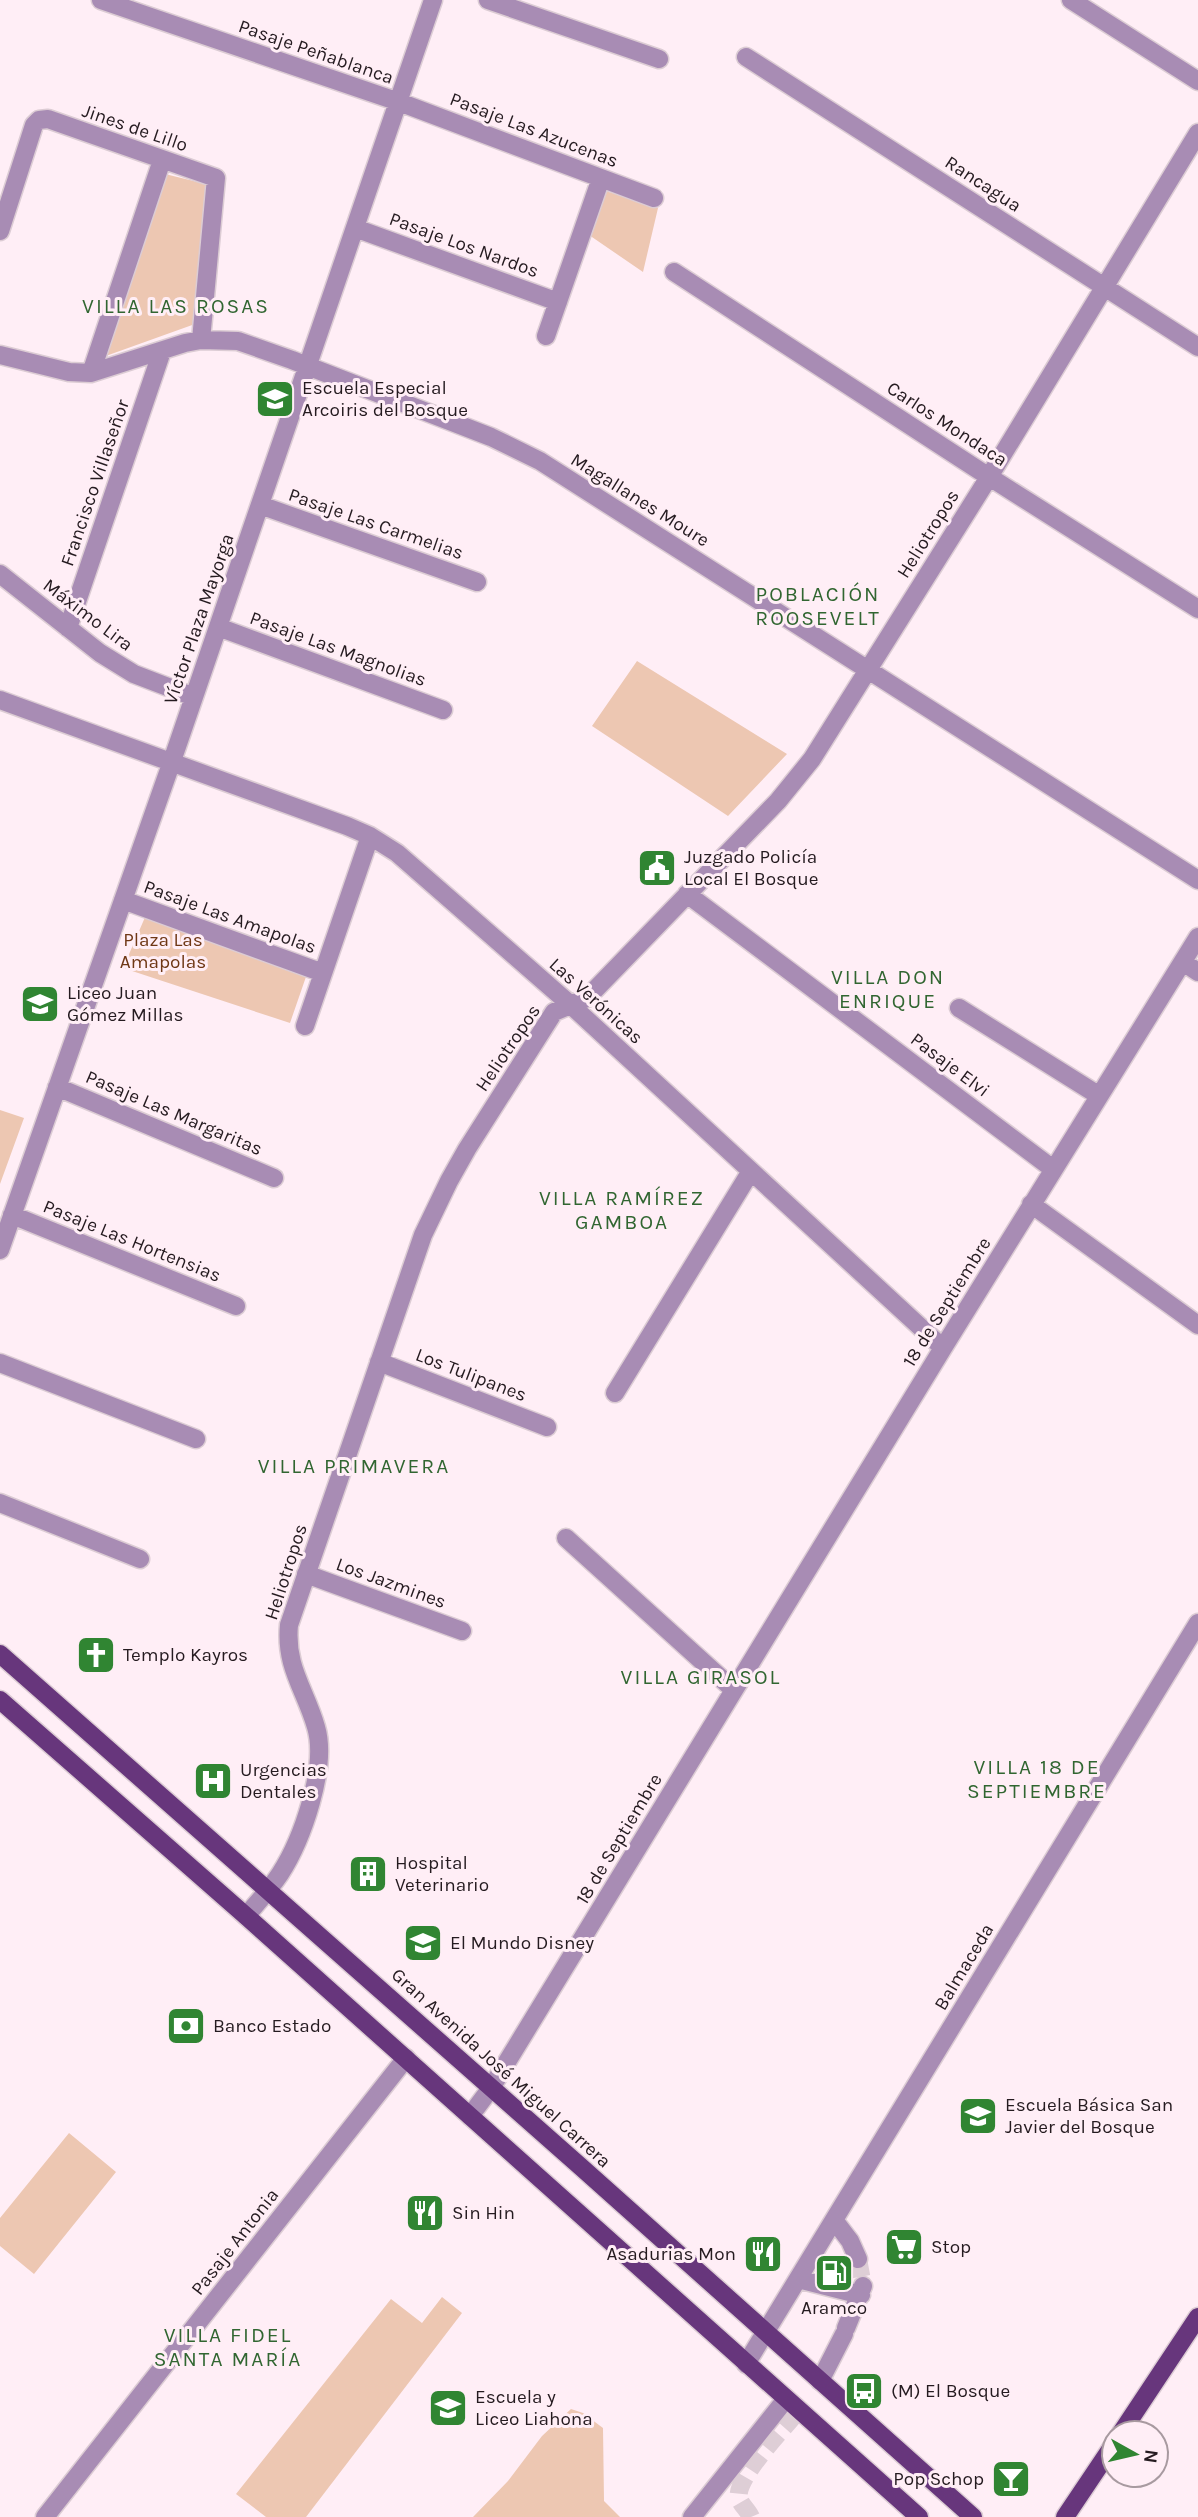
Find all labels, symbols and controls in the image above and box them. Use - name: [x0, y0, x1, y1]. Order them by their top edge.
- street label: Pasaje Peñablanca: [236, 15, 396, 89]
- street label: Pasaje Las Azucenas: [447, 88, 621, 172]
- street label: Jines de Lillo: [79, 100, 191, 156]
- street label: Rancagua: [941, 151, 1025, 217]
- street label: Pasaje Los Nardos: [386, 208, 542, 282]
- district label: VILLA LAS ROSAS: [82, 294, 270, 318]
- place label: Escuela Especial Arcoiris del Bosque: [302, 377, 468, 421]
- street label: Carlos Mondaca: [883, 377, 1011, 471]
- school or university icon: Escuela Especial Arcoiris del Bosque: [254, 378, 296, 420]
- street label: Francisco Villaseñor: [56, 397, 134, 569]
- street label: Magallanes Moure: [567, 448, 713, 552]
- street label: Pasaje Las Carmelias: [286, 484, 466, 564]
- street label: Heliotropos: [892, 486, 964, 582]
- street label: Víctor Plaza Mayorga: [159, 531, 239, 707]
- street label: Máximo Lira: [39, 574, 137, 656]
- district label: POBLACIÓN ROOSEVELT: [755, 582, 881, 630]
- street label: Pasaje Las Magnolias: [247, 607, 429, 691]
- place label: Juzgado Policía Local El Bosque: [684, 846, 818, 890]
- public building icon: Juzgado Policía Local El Bosque: [636, 847, 678, 889]
- street label: Pasaje Las Amapolas: [141, 876, 319, 958]
- park label: Plaza Las Amapolas: [120, 929, 206, 973]
- street label: Las Verónicas: [545, 953, 647, 1049]
- district label: VILLA DON ENRIQUE: [831, 965, 945, 1013]
- place label: Liceo Juan Gómez Millas: [67, 982, 184, 1026]
- school or university icon: Liceo Juan Gómez Millas: [19, 983, 61, 1025]
- street label: Heliotropos: [471, 1001, 545, 1095]
- street label: Pasaje Elvi: [906, 1028, 994, 1102]
- street label: Pasaje Las Margaritas: [82, 1066, 266, 1160]
- district label: VILLA RAMÍREZ GAMBOA: [539, 1186, 705, 1234]
- street label: Pasaje Las Hortensias: [40, 1195, 224, 1287]
- street label: 18 de Septiembre: [898, 1233, 996, 1371]
- street label: Los Tulipanes: [412, 1344, 530, 1406]
- district label: VILLA PRIMAVERA: [258, 1454, 450, 1478]
- street label: Heliotropos: [260, 1521, 312, 1623]
- street label: Los Jazmines: [333, 1553, 449, 1613]
- church icon: Templo Kayros: [75, 1634, 117, 1676]
- place label: Templo Kayros: [123, 1644, 248, 1666]
- district label: VILLA GIRASOL: [621, 1665, 781, 1689]
- district label: VILLA 18 DE SEPTIEMBRE: [967, 1755, 1107, 1803]
- place label: Urgencias Dentales: [240, 1759, 327, 1803]
- hospital icon: Urgencias Dentales: [192, 1760, 234, 1802]
- street label: 18 de Septiembre: [571, 1770, 667, 1908]
- place label: Hospital Veterinario: [395, 1852, 489, 1896]
- building icon: Hospital Veterinario: [347, 1853, 389, 1895]
- street label: Balmaceda: [930, 1920, 998, 2014]
- school or university icon: El Mundo Disney: [402, 1922, 444, 1964]
- place label: El Mundo Disney: [450, 1932, 594, 1954]
- street label: Gran Avenida José Miguel Carrera: [387, 1964, 615, 2172]
- bank icon: Banco Estado: [165, 2005, 207, 2047]
- place label: Banco Estado: [213, 2015, 331, 2037]
- place label: Escuela Básica San Javier del Bosque: [1005, 2094, 1173, 2138]
- school or university icon: Escuela Básica San Javier del Bosque: [957, 2095, 999, 2137]
- street label: Pasaje Antonia: [187, 2184, 283, 2300]
- restaurant icon: Sin Hin: [404, 2192, 446, 2234]
- place label: Sin Hin: [452, 2202, 515, 2224]
- supermarket icon: Stop: [883, 2226, 925, 2268]
- restaurant icon: Asadurias Mon: [742, 2233, 784, 2275]
- place label: Stop: [931, 2236, 971, 2258]
- place label: Asadurias Mon: [606, 2243, 736, 2265]
- fuel station icon: Aramco: [813, 2252, 855, 2294]
- place label: Aramco: [801, 2297, 867, 2319]
- district label: VILLA FIDEL SANTA MARÍA: [154, 2323, 302, 2371]
- bus stop icon: (M) El Bosque: [843, 2370, 885, 2412]
- place label: (M) El Bosque: [891, 2380, 1010, 2402]
- place label: Escuela y Liceo Liahona: [475, 2386, 593, 2430]
- school or university icon: Escuela y Liceo Liahona: [427, 2387, 469, 2429]
- north arrow: [1100, 2419, 1170, 2489]
- text: N: [1139, 2448, 1163, 2465]
- bar icon: Pop Schop: [990, 2458, 1032, 2500]
- place label: Pop Schop: [893, 2468, 984, 2490]

